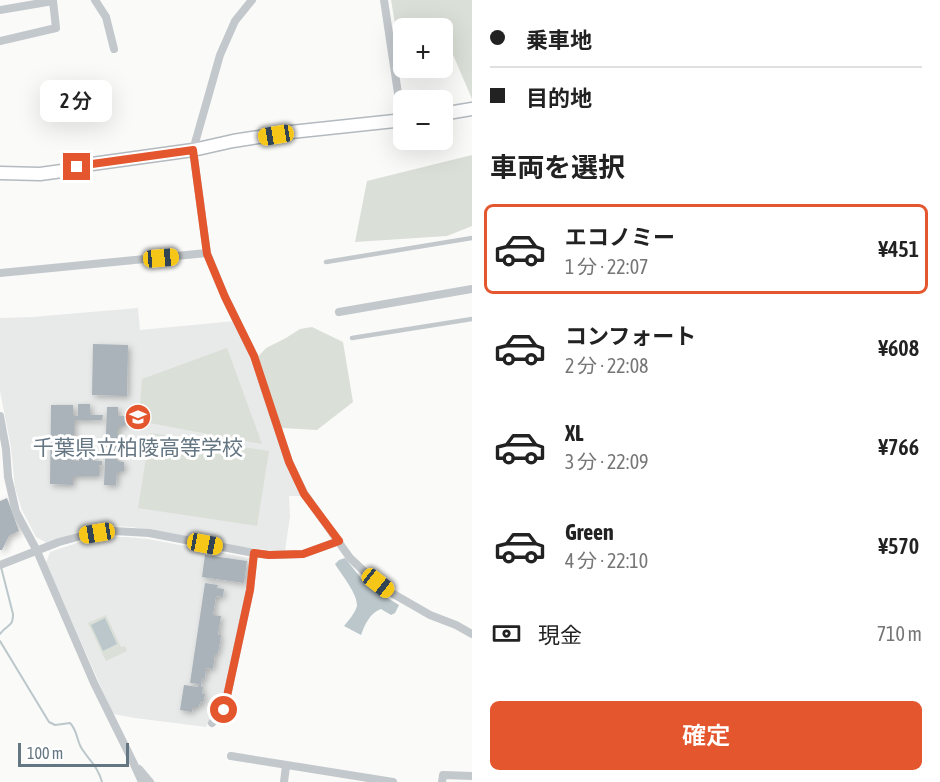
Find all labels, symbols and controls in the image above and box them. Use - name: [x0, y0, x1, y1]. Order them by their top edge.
- map controls: [393, 18, 453, 150]
- button: +: [393, 18, 453, 78]
- text: 乗車地: [526, 27, 592, 53]
- callout: 2 分: [41, 80, 113, 122]
- text: 目的地: [526, 85, 592, 111]
- text: 2 分: [60, 89, 92, 112]
- button: −: [393, 90, 453, 150]
- car: [257, 123, 295, 147]
- text: 車両を選択: [490, 152, 625, 183]
- route end: [63, 153, 90, 180]
- icon: car: [493, 222, 547, 276]
- text: エコノミー: [565, 224, 675, 250]
- text: ¥451: [878, 236, 919, 262]
- car: [142, 247, 180, 269]
- text: 1 分 · 22:07: [565, 255, 648, 278]
- icon: car: [493, 321, 547, 375]
- text: コンフォート: [565, 323, 696, 349]
- text: ¥608: [878, 335, 919, 361]
- text: 2 分 · 22:08: [565, 354, 648, 377]
- school or university icon: 千葉県立柏陵高等学校: [123, 402, 153, 432]
- icon: car: [493, 420, 547, 474]
- text: XL: [565, 420, 583, 446]
- text: ¥766: [878, 434, 919, 460]
- place label: 千葉県立柏陵高等学校: [33, 435, 243, 459]
- text: 3 分 · 22:09: [565, 450, 648, 473]
- icon: car: [493, 519, 547, 573]
- text: Green: [565, 519, 614, 545]
- car: [78, 521, 116, 545]
- car: [186, 532, 224, 556]
- text: ¥570: [878, 533, 919, 559]
- text: 4 分 · 22:10: [565, 549, 648, 572]
- car: [358, 565, 398, 601]
- icon: cash: [490, 617, 523, 650]
- text: 現金: [538, 622, 582, 648]
- text: 710 m: [877, 622, 922, 645]
- route start: [210, 696, 237, 723]
- button: 確定: [490, 701, 922, 770]
- scale bar: [18, 740, 129, 768]
- text: 100 m: [27, 744, 63, 762]

